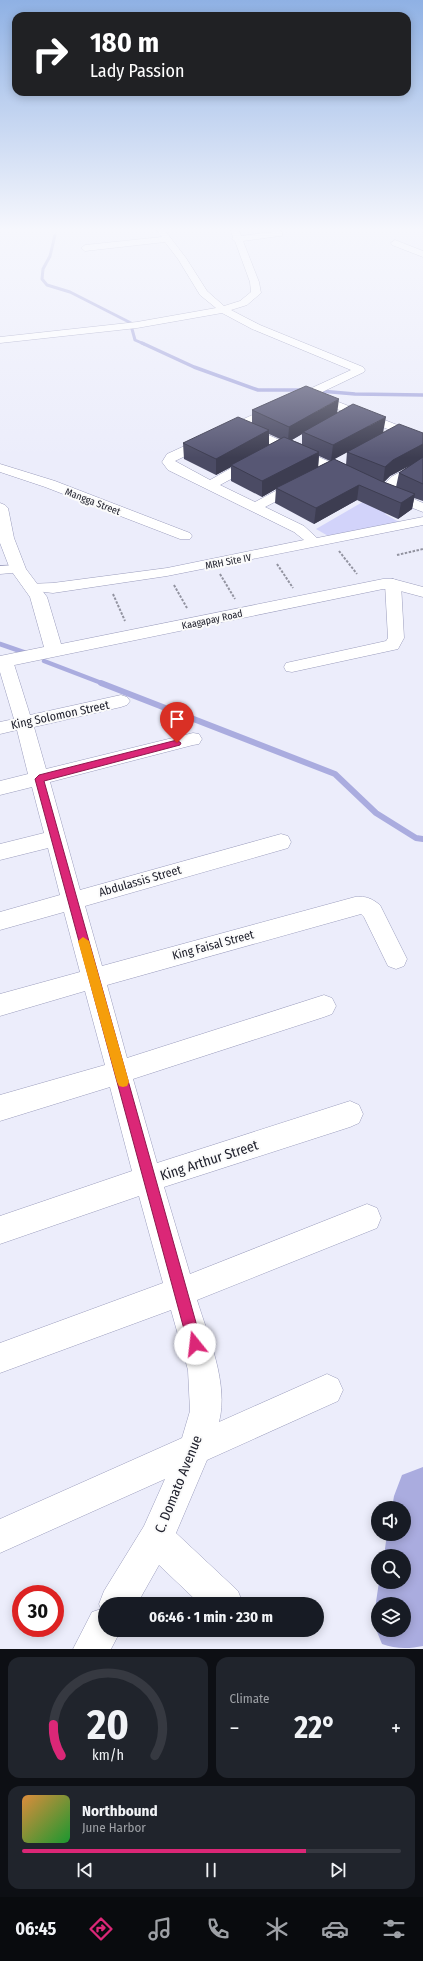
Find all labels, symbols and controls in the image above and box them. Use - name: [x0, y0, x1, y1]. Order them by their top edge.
- text: 180 m: [90, 26, 159, 59]
- icon: right: [24, 28, 76, 80]
- text: Lady Passion: [90, 60, 184, 82]
- street label: Mangga Street: [63, 486, 123, 518]
- street label: MRH Site IV: [204, 551, 253, 572]
- street label: Kaagapay Road: [181, 608, 244, 632]
- street label: King Solomon Street: [10, 698, 110, 732]
- pin: [160, 702, 194, 743]
- icon: arrive: [166, 708, 188, 730]
- street label: Abdulassis Street: [97, 863, 183, 899]
- street label: King Faisal Street: [171, 927, 255, 963]
- street label: King Arthur Street: [158, 1136, 261, 1184]
- position arrow: [174, 1323, 216, 1365]
- street label: C. Domato Avenue: [151, 1433, 206, 1535]
- map controls: [371, 1501, 411, 1637]
- button: sound: [371, 1501, 411, 1541]
- button: search: [371, 1549, 411, 1589]
- speed limit sign: 30: [12, 1585, 64, 1637]
- button: layers: [371, 1597, 411, 1637]
- text: 06:46 · 1 min · 230 m: [149, 1608, 273, 1626]
- text: Climate: [230, 1691, 270, 1706]
- text: 20: [86, 1699, 129, 1749]
- text: 22°: [294, 1710, 336, 1746]
- text: −: [230, 1715, 239, 1742]
- text: +: [391, 1715, 401, 1742]
- text: km/h: [92, 1746, 124, 1763]
- text: Northbound: [82, 1802, 158, 1820]
- text: June Harbor: [82, 1820, 146, 1835]
- icon: previous: [74, 1859, 96, 1881]
- icon: pause: [200, 1859, 222, 1881]
- icon: next: [327, 1859, 349, 1881]
- icon: directions: [87, 1915, 115, 1943]
- icon: music: [146, 1915, 174, 1943]
- icon: phone: [204, 1915, 232, 1943]
- icon: climate: [263, 1915, 291, 1943]
- icon: car: [321, 1915, 349, 1943]
- icon: filters: [380, 1915, 408, 1943]
- text: 06:45: [15, 1918, 56, 1940]

